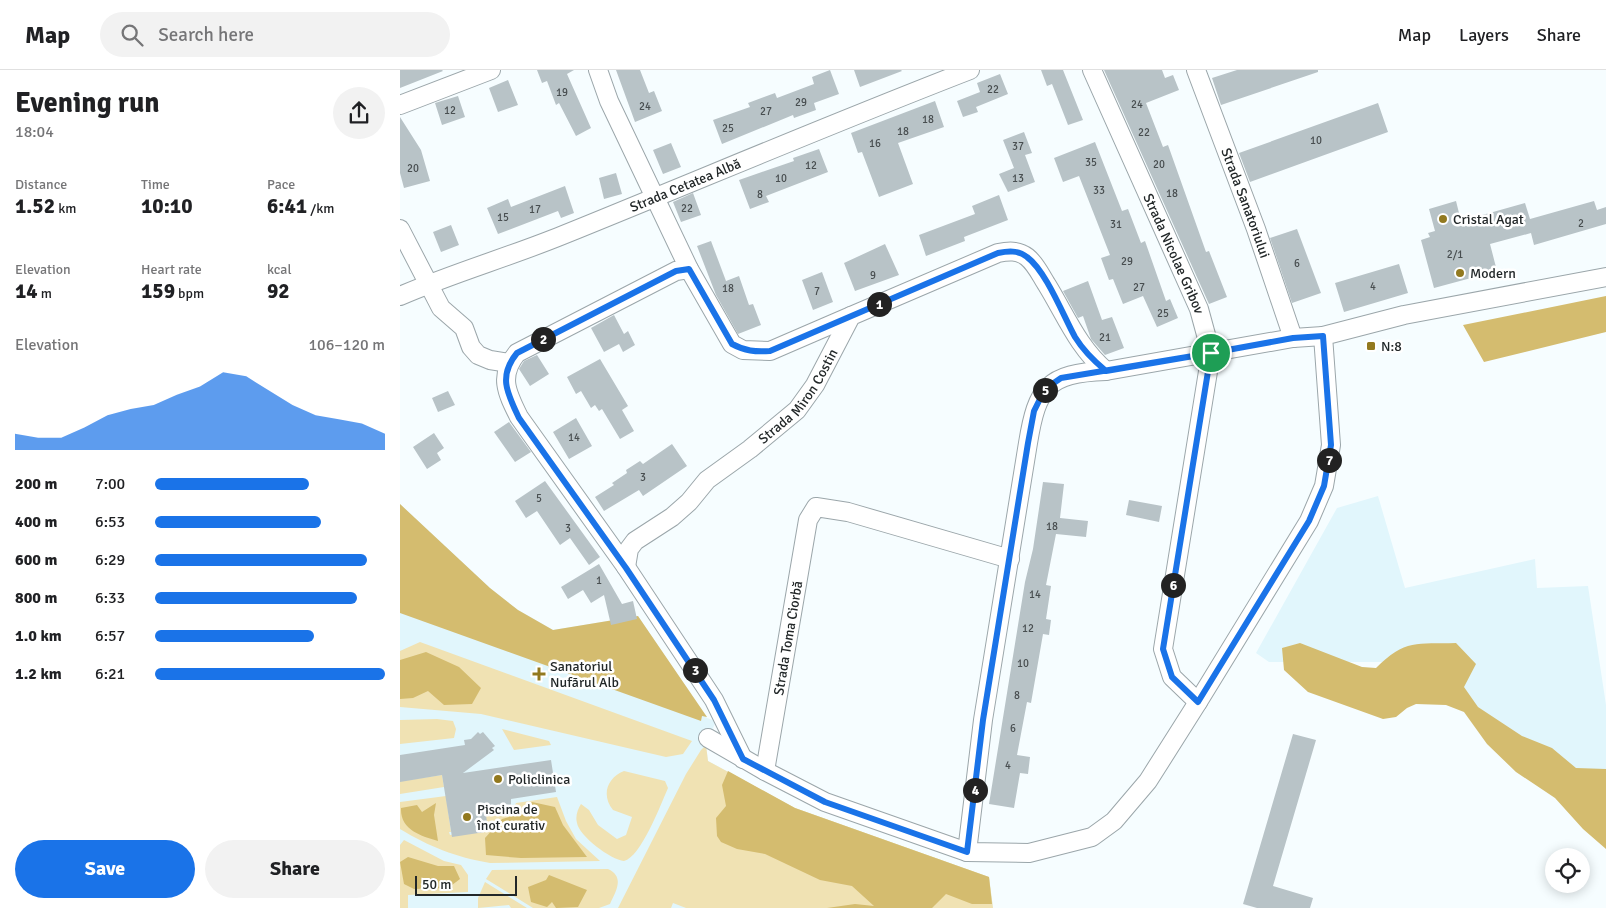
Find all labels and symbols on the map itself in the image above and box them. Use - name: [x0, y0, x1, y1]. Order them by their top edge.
- house number: 22: [987, 83, 999, 96]
- house number: 19: [556, 86, 568, 99]
- house number: 29: [795, 96, 807, 109]
- house number: 24: [1131, 98, 1143, 111]
- house number: 24: [639, 100, 651, 113]
- house number: 12: [444, 104, 456, 117]
- house number: 27: [760, 105, 772, 118]
- house number: 18: [922, 113, 934, 126]
- house number: 25: [722, 122, 734, 135]
- house number: 18: [897, 125, 909, 138]
- house number: 22: [1138, 126, 1150, 139]
- house number: 10: [1310, 134, 1322, 147]
- house number: 16: [869, 137, 881, 150]
- house number: 37: [1012, 140, 1024, 153]
- street label: Strada Sanatoriului: [1217, 146, 1273, 260]
- street label: Strada Cetatea Albă: [627, 155, 743, 216]
- house number: 35: [1085, 156, 1097, 169]
- house number: 20: [1153, 158, 1165, 171]
- house number: 12: [805, 159, 817, 172]
- house number: 20: [407, 162, 419, 175]
- house number: 10: [775, 172, 787, 185]
- house number: 13: [1012, 172, 1024, 185]
- house number: 33: [1093, 184, 1105, 197]
- house number: 18: [1166, 187, 1178, 200]
- house number: 8: [757, 188, 763, 201]
- street label: Strada Nicolae Gribov: [1139, 191, 1208, 316]
- house number: 22: [681, 202, 693, 215]
- house number: 17: [529, 203, 541, 216]
- house number: 15: [497, 211, 509, 224]
- place label: Cristal Agat: [1453, 211, 1524, 228]
- marker: Cristal Agat: [1437, 213, 1449, 225]
- house number: 2: [1578, 217, 1584, 230]
- house number: 31: [1110, 218, 1122, 231]
- house number: 2/1: [1447, 248, 1463, 261]
- house number: 29: [1121, 255, 1133, 268]
- house number: 6: [1294, 257, 1300, 270]
- place label: Modern: [1470, 265, 1516, 282]
- marker: Modern: [1454, 267, 1466, 279]
- house number: 9: [870, 269, 876, 282]
- house number: 4: [1370, 280, 1376, 293]
- house number: 27: [1133, 281, 1145, 294]
- house number: 18: [722, 282, 734, 295]
- house number: 7: [814, 285, 820, 298]
- pin: 1: [866, 292, 892, 316]
- house number: 25: [1157, 307, 1169, 320]
- pin: 2: [530, 326, 556, 352]
- house number: 21: [1099, 331, 1111, 344]
- pin: [1190, 332, 1232, 374]
- place label: N:8: [1381, 338, 1402, 355]
- marker: N:8: [1365, 340, 1377, 352]
- street label: Strada Miron Costin: [755, 346, 841, 447]
- pin: 5: [1032, 378, 1058, 402]
- house number: 14: [568, 431, 580, 444]
- pin: 7: [1316, 448, 1342, 472]
- house number: 3: [640, 471, 646, 484]
- house number: 5: [536, 492, 542, 505]
- house number: 18: [1046, 520, 1058, 533]
- house number: 3: [565, 522, 571, 535]
- pin: 6: [1160, 572, 1186, 598]
- house number: 1: [596, 574, 602, 587]
- street label: Strada Toma Ciorbă: [770, 579, 806, 697]
- house number: 14: [1029, 588, 1041, 601]
- house number: 12: [1022, 622, 1034, 635]
- house number: 10: [1017, 657, 1029, 670]
- place label: Sanatoriul Nufărul Alb: [550, 658, 619, 691]
- pin: 3: [682, 658, 708, 682]
- marker: Sanatoriul Nufărul Alb: [532, 667, 546, 681]
- house number: 8: [1014, 689, 1020, 702]
- house number: 6: [1010, 722, 1016, 735]
- house number: 4: [1005, 759, 1011, 772]
- place label: Policlinica: [508, 771, 570, 788]
- marker: Policlinica: [492, 773, 504, 785]
- pin: 4: [962, 778, 988, 802]
- place label: Piscina de înot curativ: [476, 801, 545, 834]
- marker: Piscina de înot curativ: [461, 811, 473, 823]
- scale bar: [415, 873, 518, 896]

